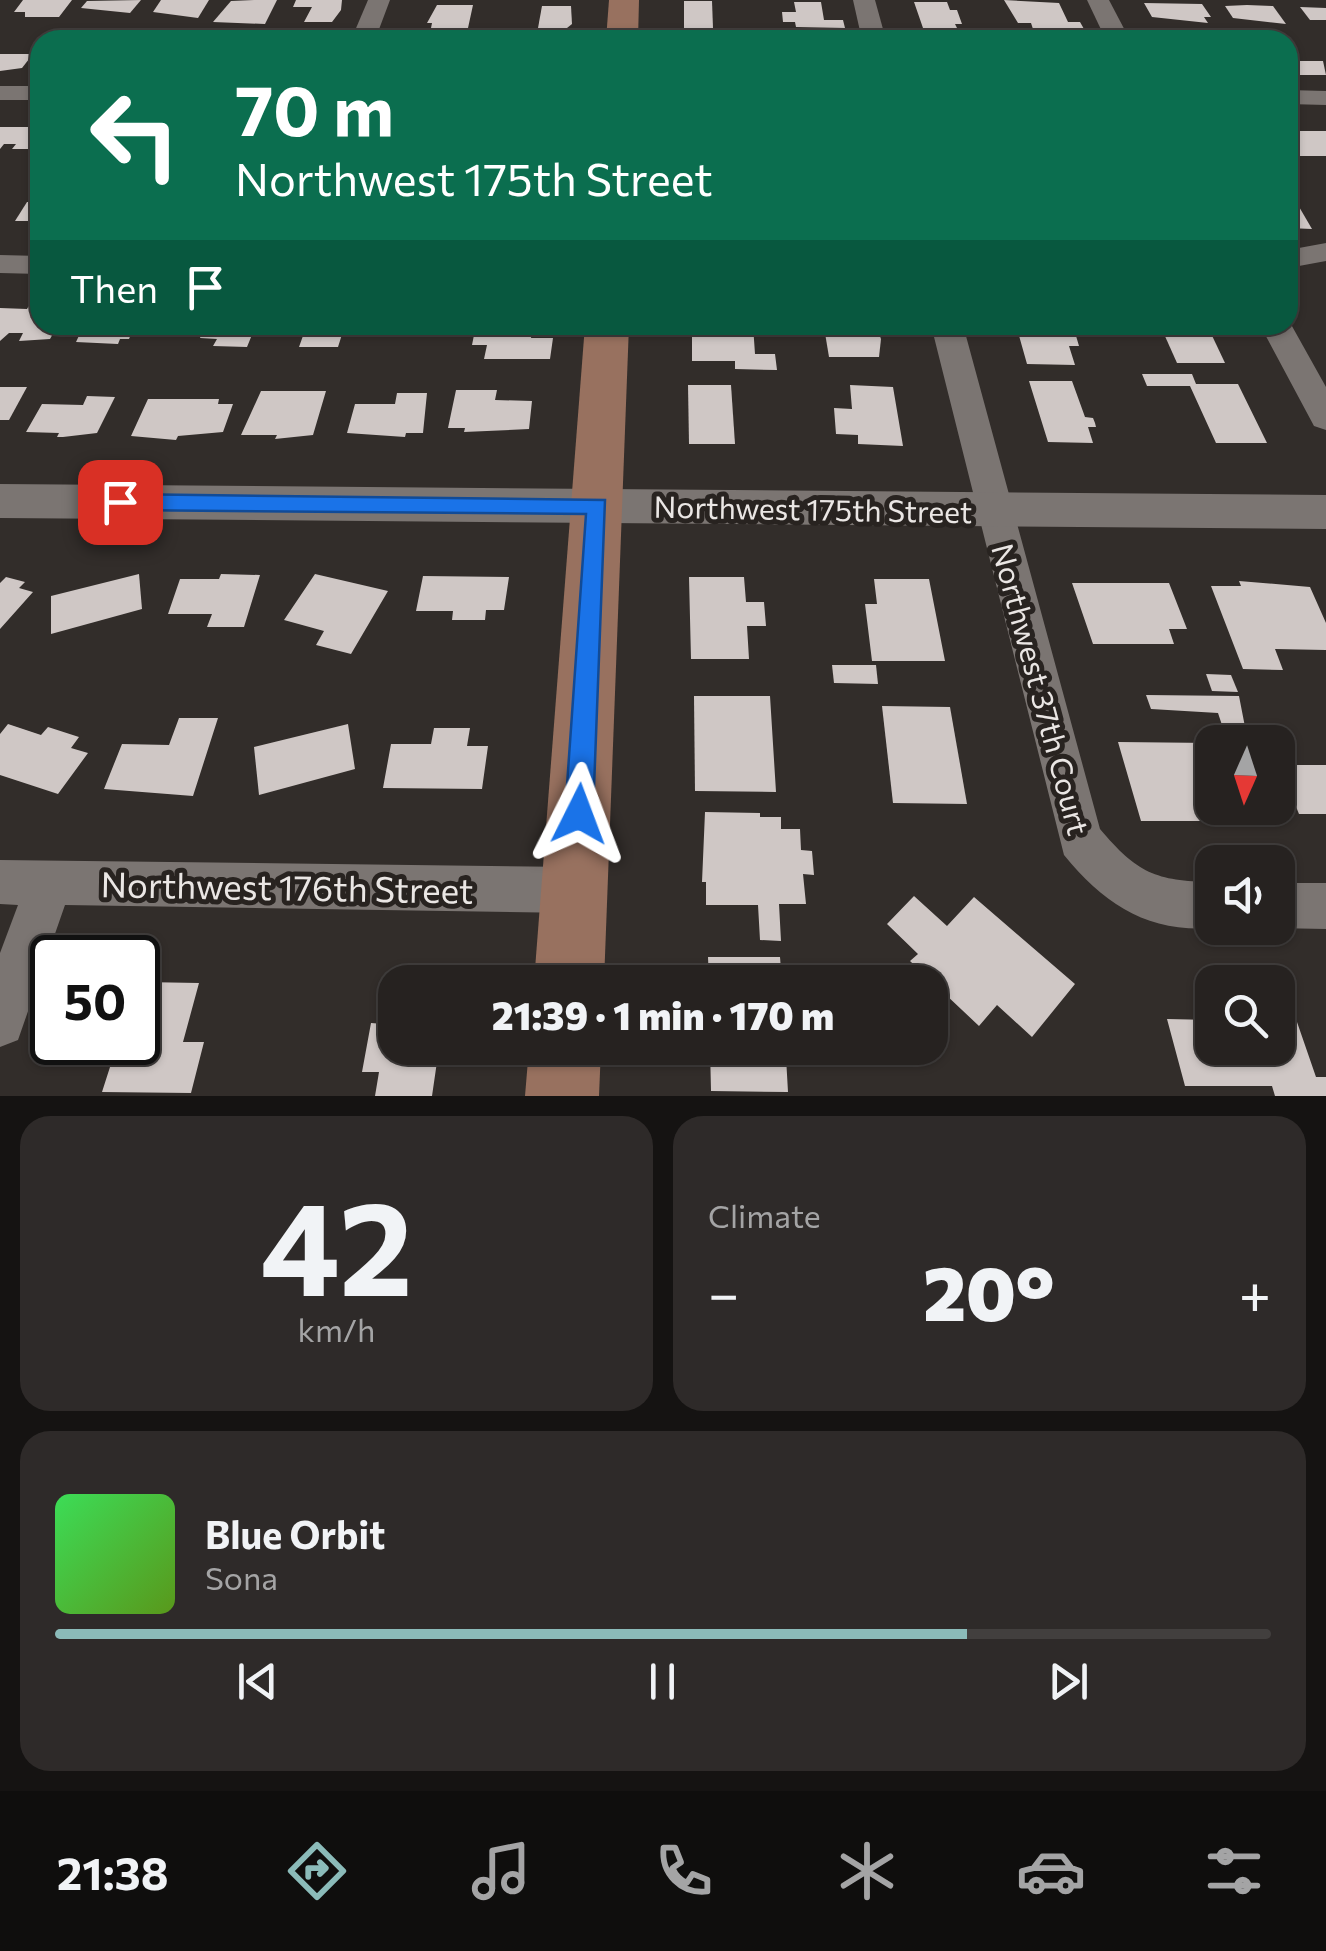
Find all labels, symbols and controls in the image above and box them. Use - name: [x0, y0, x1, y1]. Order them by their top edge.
- text: 70 m: [235, 65, 394, 150]
- icon: left: [70, 70, 200, 200]
- text: Northwest 175th Street: [235, 150, 713, 205]
- icon: arrive: [178, 260, 233, 315]
- text: Then: [70, 264, 158, 311]
- pin: [78, 460, 163, 545]
- icon: arrive: [93, 475, 148, 530]
- street label: Northwest 175th Street: [653, 487, 973, 529]
- street label: Northwest 37th Court: [985, 539, 1099, 839]
- north arrow: [1195, 725, 1295, 825]
- map controls: [1195, 725, 1295, 1065]
- position arrow: [527, 762, 631, 866]
- button: sound: [1195, 845, 1295, 945]
- street label: Northwest 176th Street: [100, 861, 474, 911]
- speed limit sign: 50: [30, 935, 160, 1065]
- button: search: [1195, 965, 1295, 1065]
- text: 21:39 · 1 min · 170 m: [492, 991, 834, 1038]
- text: 42: [260, 1164, 413, 1323]
- text: Climate: [708, 1195, 821, 1235]
- text: 20°: [923, 1245, 1055, 1336]
- text: −: [708, 1258, 739, 1325]
- text: +: [1239, 1258, 1271, 1325]
- text: km/h: [298, 1309, 375, 1349]
- text: Blue Orbit: [205, 1510, 385, 1557]
- text: Sona: [205, 1557, 278, 1597]
- icon: previous: [230, 1654, 285, 1709]
- icon: pause: [635, 1654, 690, 1709]
- icon: next: [1041, 1654, 1096, 1709]
- icon: directions: [282, 1836, 352, 1906]
- icon: music: [466, 1836, 536, 1906]
- icon: phone: [649, 1836, 719, 1906]
- icon: climate: [832, 1836, 902, 1906]
- icon: car: [1016, 1836, 1086, 1906]
- icon: filters: [1199, 1836, 1269, 1906]
- text: 21:38: [57, 1844, 169, 1899]

